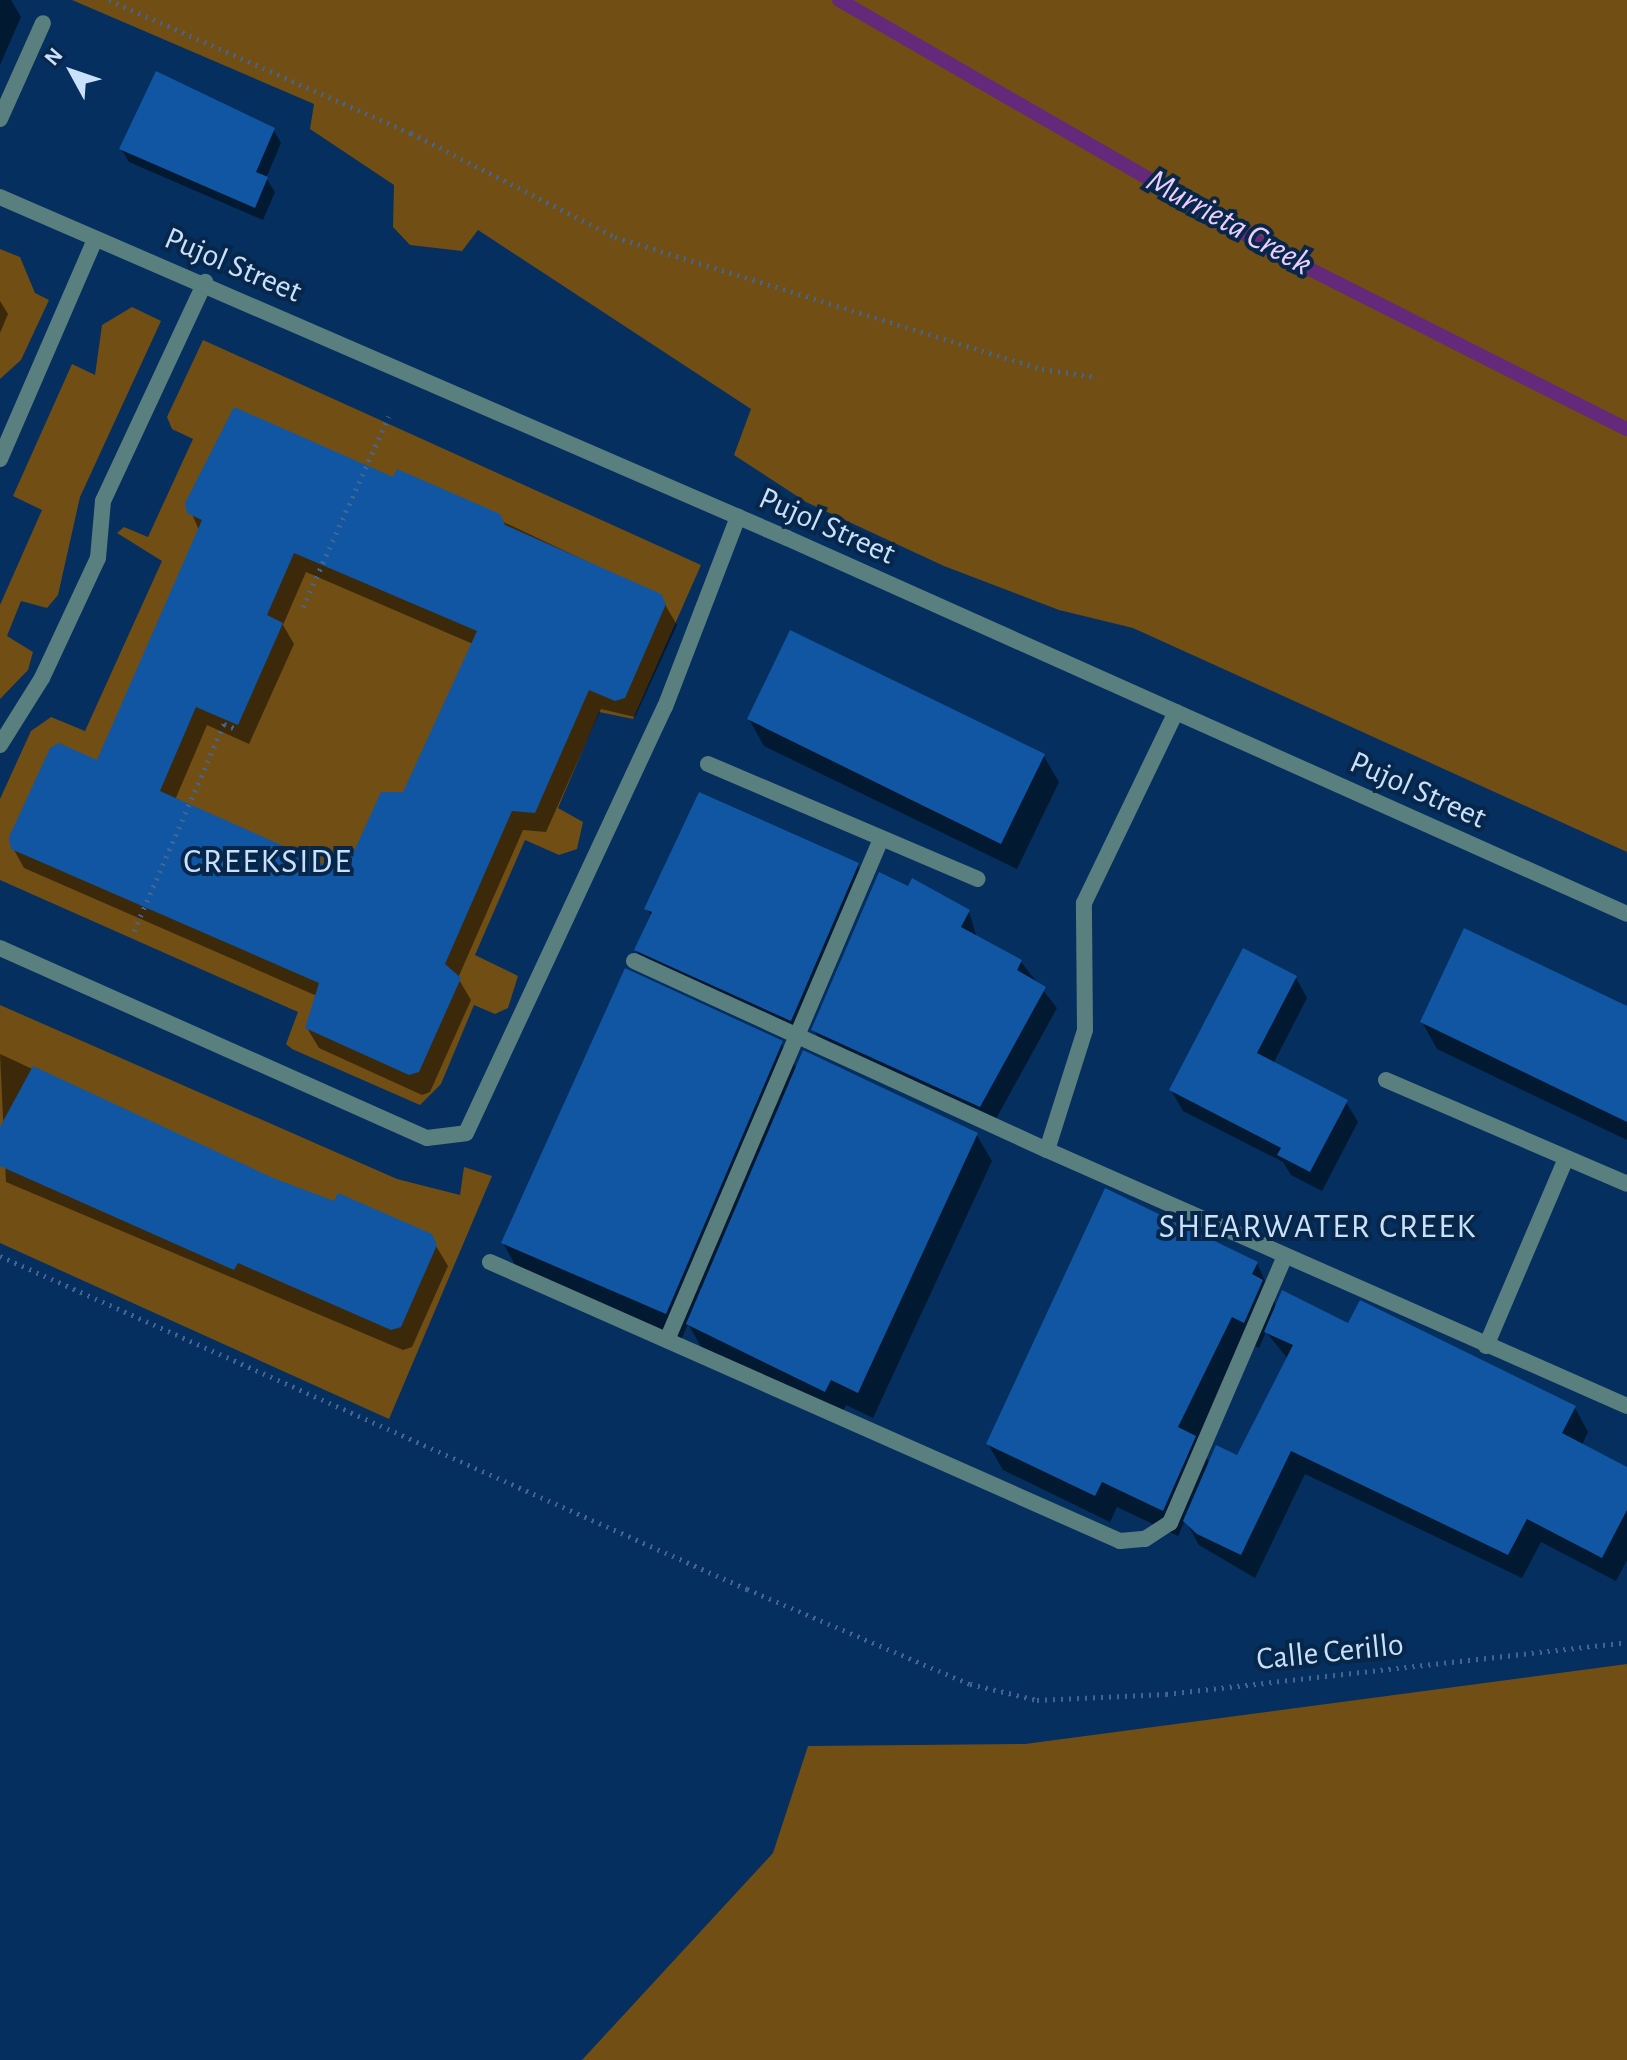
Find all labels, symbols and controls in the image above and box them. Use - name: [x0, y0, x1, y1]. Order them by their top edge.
- north arrow: [32, 32, 112, 112]
- text: N: [40, 44, 67, 70]
- water label: Murrieta Creek: [1139, 161, 1319, 285]
- street label: Pujol Street: [159, 219, 307, 311]
- street label: Pujol Street: [753, 479, 901, 573]
- street label: Pujol Street: [1344, 743, 1492, 837]
- district label: CREEKSIDE: [183, 843, 353, 883]
- district label: SHEARWATER CREEK: [1159, 1208, 1477, 1248]
- street label: Calle Cerillo: [1255, 1625, 1405, 1679]

